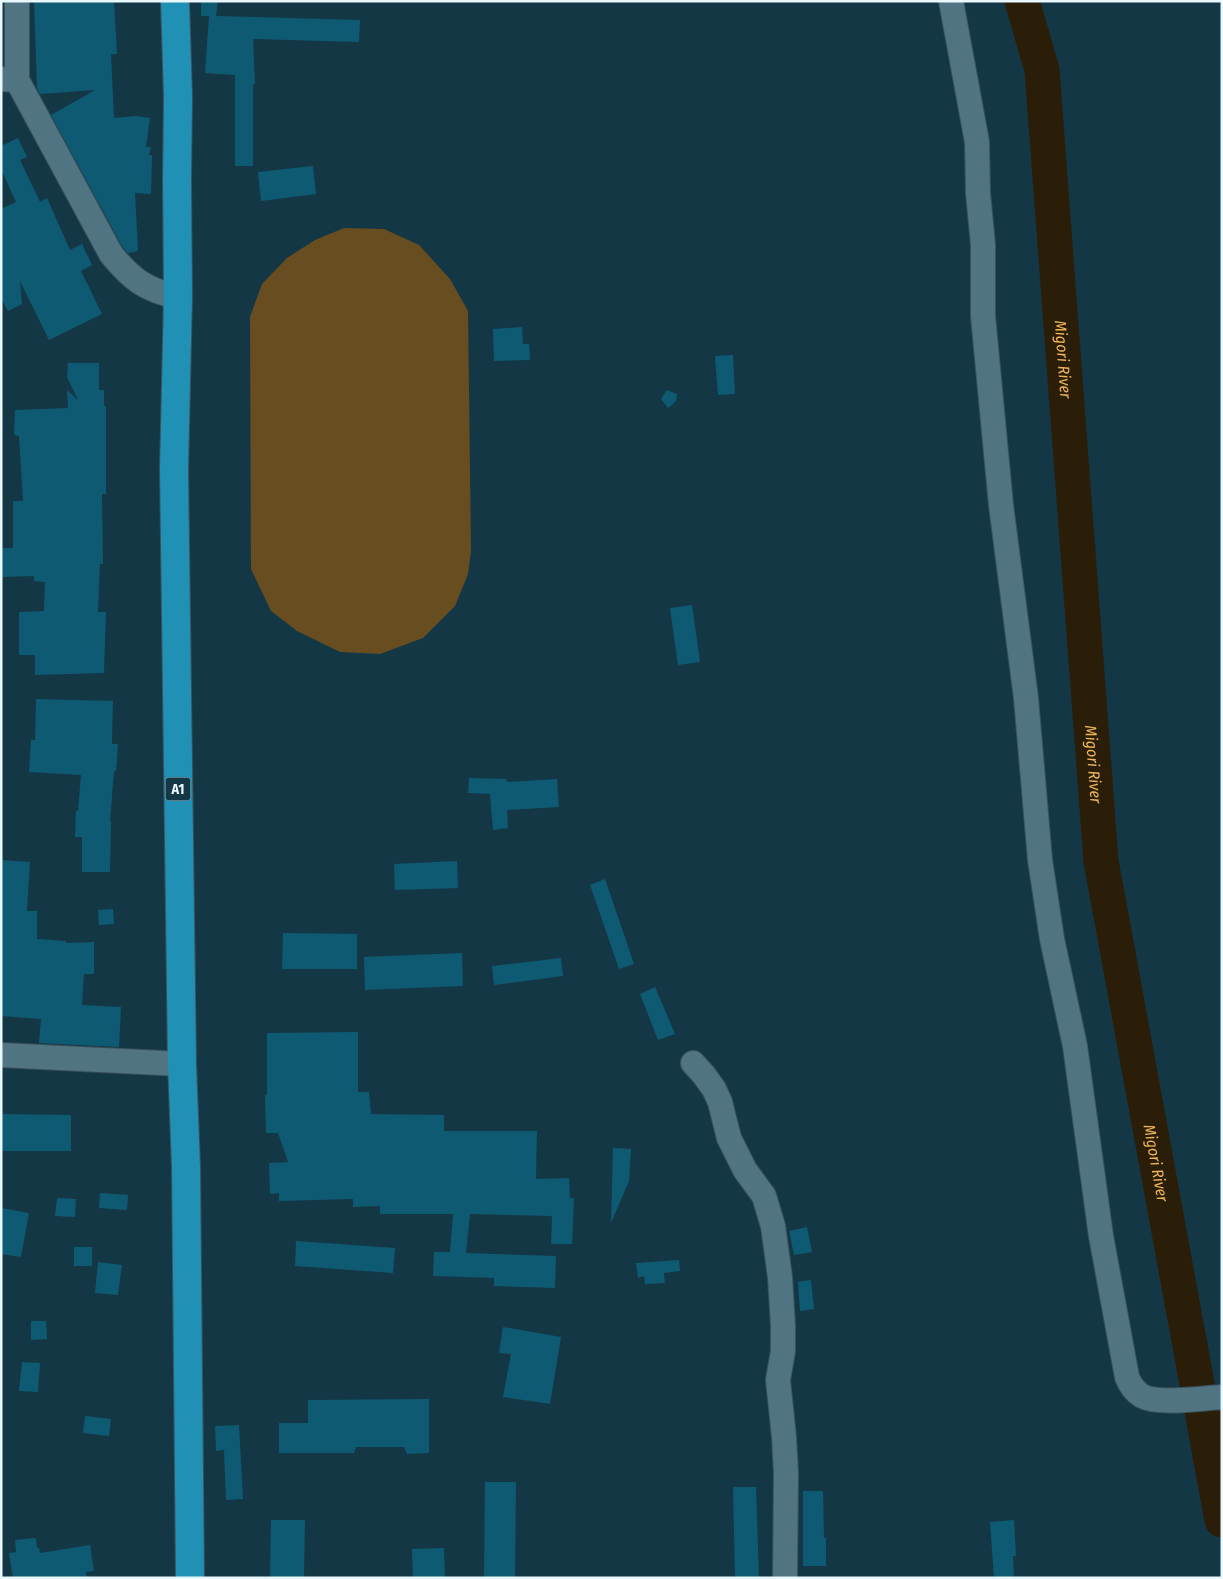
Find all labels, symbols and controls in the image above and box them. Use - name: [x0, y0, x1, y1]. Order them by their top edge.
- water label: Migori River: [1051, 320, 1076, 400]
- water label: Migori River: [1081, 725, 1106, 804]
- road number: A1: [166, 778, 190, 801]
- water label: Migori River: [1140, 1123, 1172, 1204]

